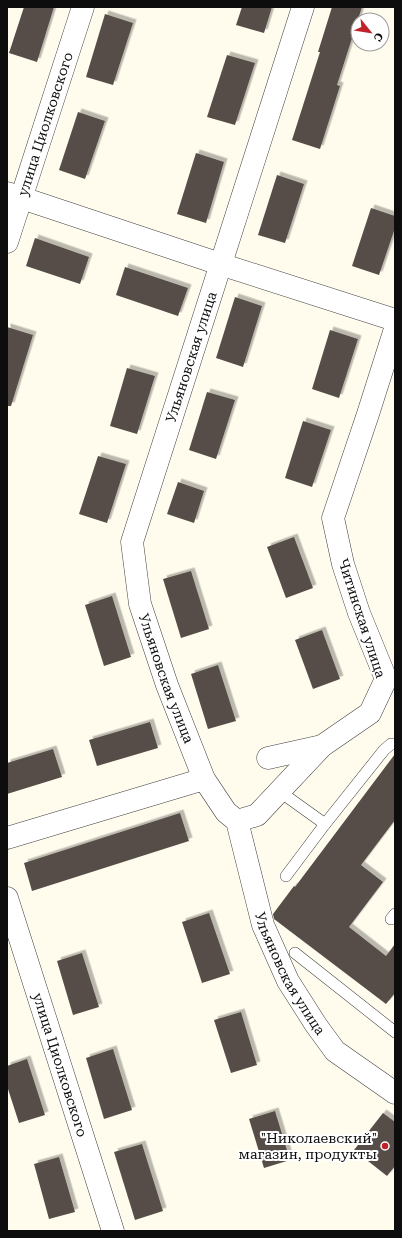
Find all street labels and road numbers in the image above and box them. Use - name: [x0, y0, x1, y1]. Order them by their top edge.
- street label: улица Циолковского: [14, 50, 76, 198]
- street label: Ульяновская улица: [162, 289, 220, 424]
- street label: Читинская улица: [335, 556, 389, 680]
- street label: Ульяновская улица: [136, 611, 197, 746]
- street label: Ульяновская улица: [252, 910, 329, 1038]
- street label: улица Циолковского: [30, 991, 90, 1139]

